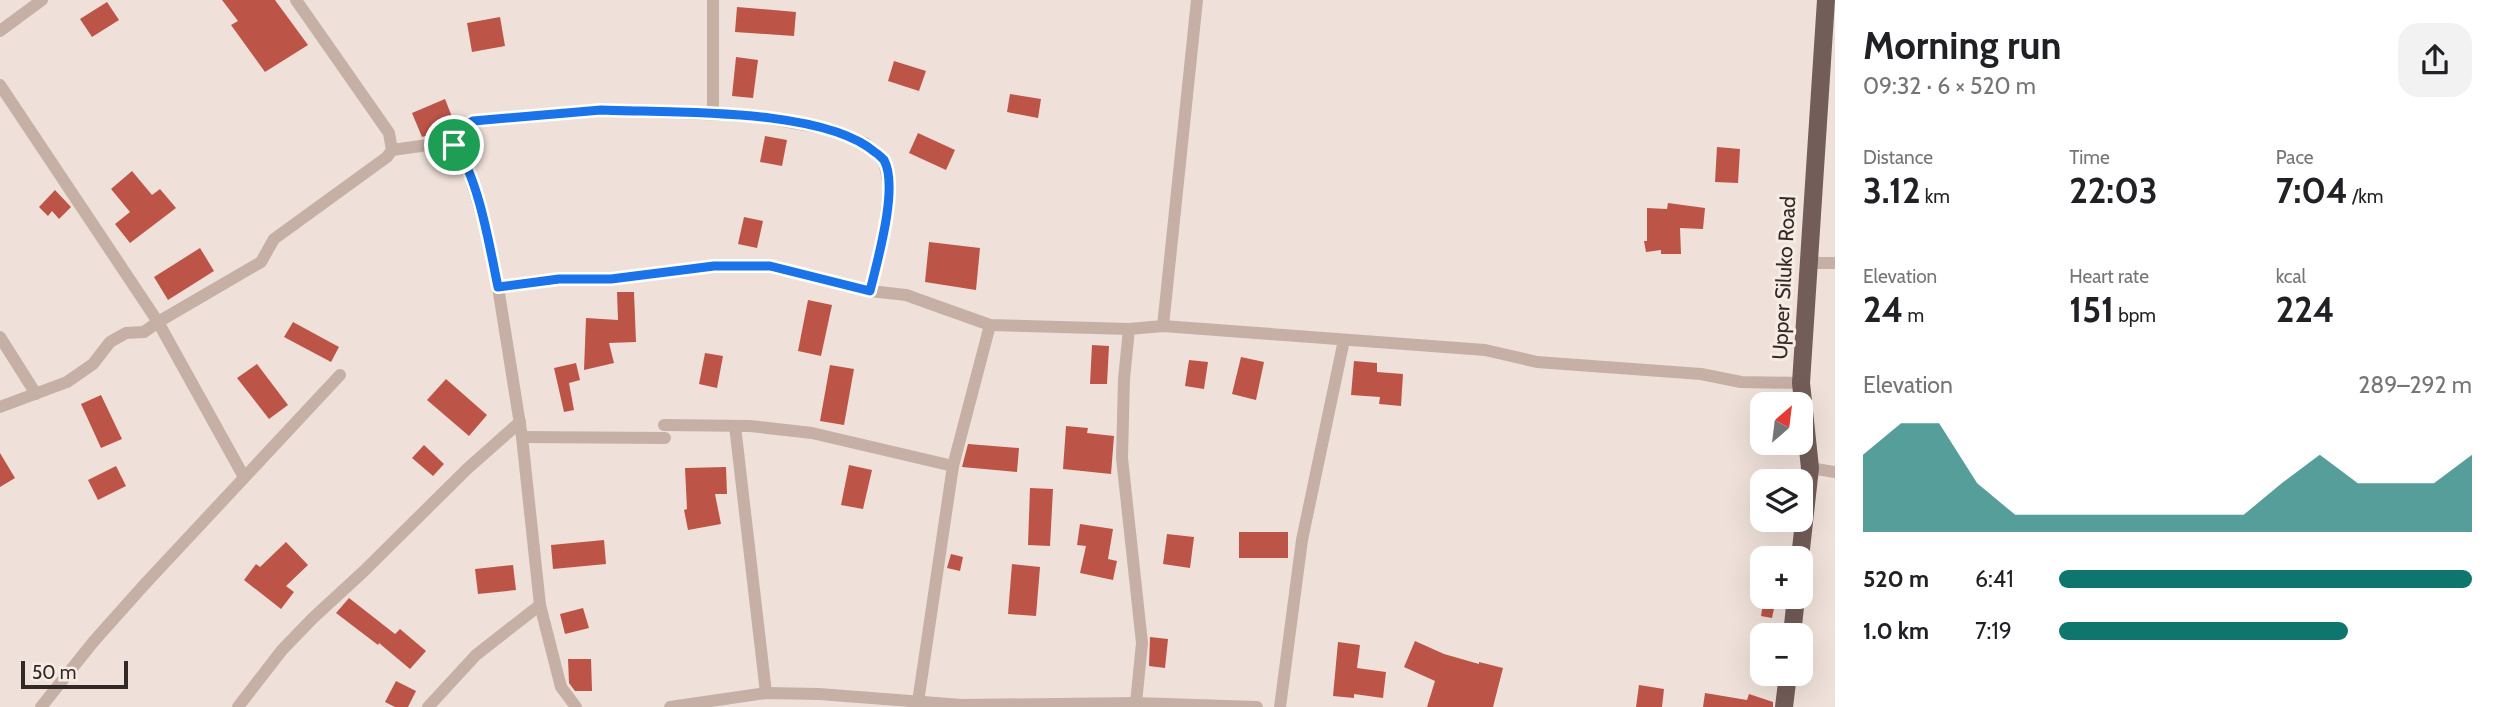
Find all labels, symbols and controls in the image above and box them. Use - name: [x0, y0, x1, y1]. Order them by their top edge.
- text: Morning run: [1863, 22, 2062, 69]
- button: share: [2398, 23, 2472, 97]
- text: 09:32 · 6 × 520 m: [1863, 72, 2036, 100]
- pin: [424, 115, 484, 175]
- icon: arrive: [435, 126, 473, 164]
- text: Distance: [1863, 146, 1933, 169]
- text: Time: [2069, 146, 2110, 169]
- text: Pace: [2276, 146, 2314, 169]
- text: 3.12: [1863, 169, 1920, 212]
- text: 22:03: [2069, 169, 2158, 212]
- text: 7:04: [2276, 169, 2348, 212]
- text: km: [1920, 185, 1950, 208]
- text: /km: [2348, 185, 2383, 208]
- street label: Upper Siluko Road: [1767, 196, 1800, 360]
- text: Elevation: [1863, 265, 1937, 288]
- text: Heart rate: [2069, 265, 2149, 288]
- text: kcal: [2276, 265, 2306, 288]
- text: 24: [1863, 288, 1903, 331]
- text: 151: [2069, 288, 2114, 331]
- text: 224: [2276, 288, 2334, 331]
- text: m: [1903, 304, 1924, 327]
- text: bpm: [2114, 304, 2156, 327]
- text: Elevation: [1863, 371, 1953, 399]
- text: 289–292 m: [2358, 371, 2472, 399]
- north arrow: [1750, 392, 1813, 455]
- map controls: [1750, 392, 1813, 686]
- button: layers: [1750, 469, 1813, 532]
- button: +: [1750, 546, 1813, 609]
- text: 520 m: [1863, 565, 1929, 593]
- text: 6:41: [1975, 565, 2014, 593]
- text: 1.0 km: [1863, 617, 1929, 645]
- text: 7:19: [1975, 617, 2012, 645]
- button: −: [1750, 623, 1813, 686]
- scale bar: [21, 658, 128, 690]
- text: 50 m: [32, 661, 76, 684]

